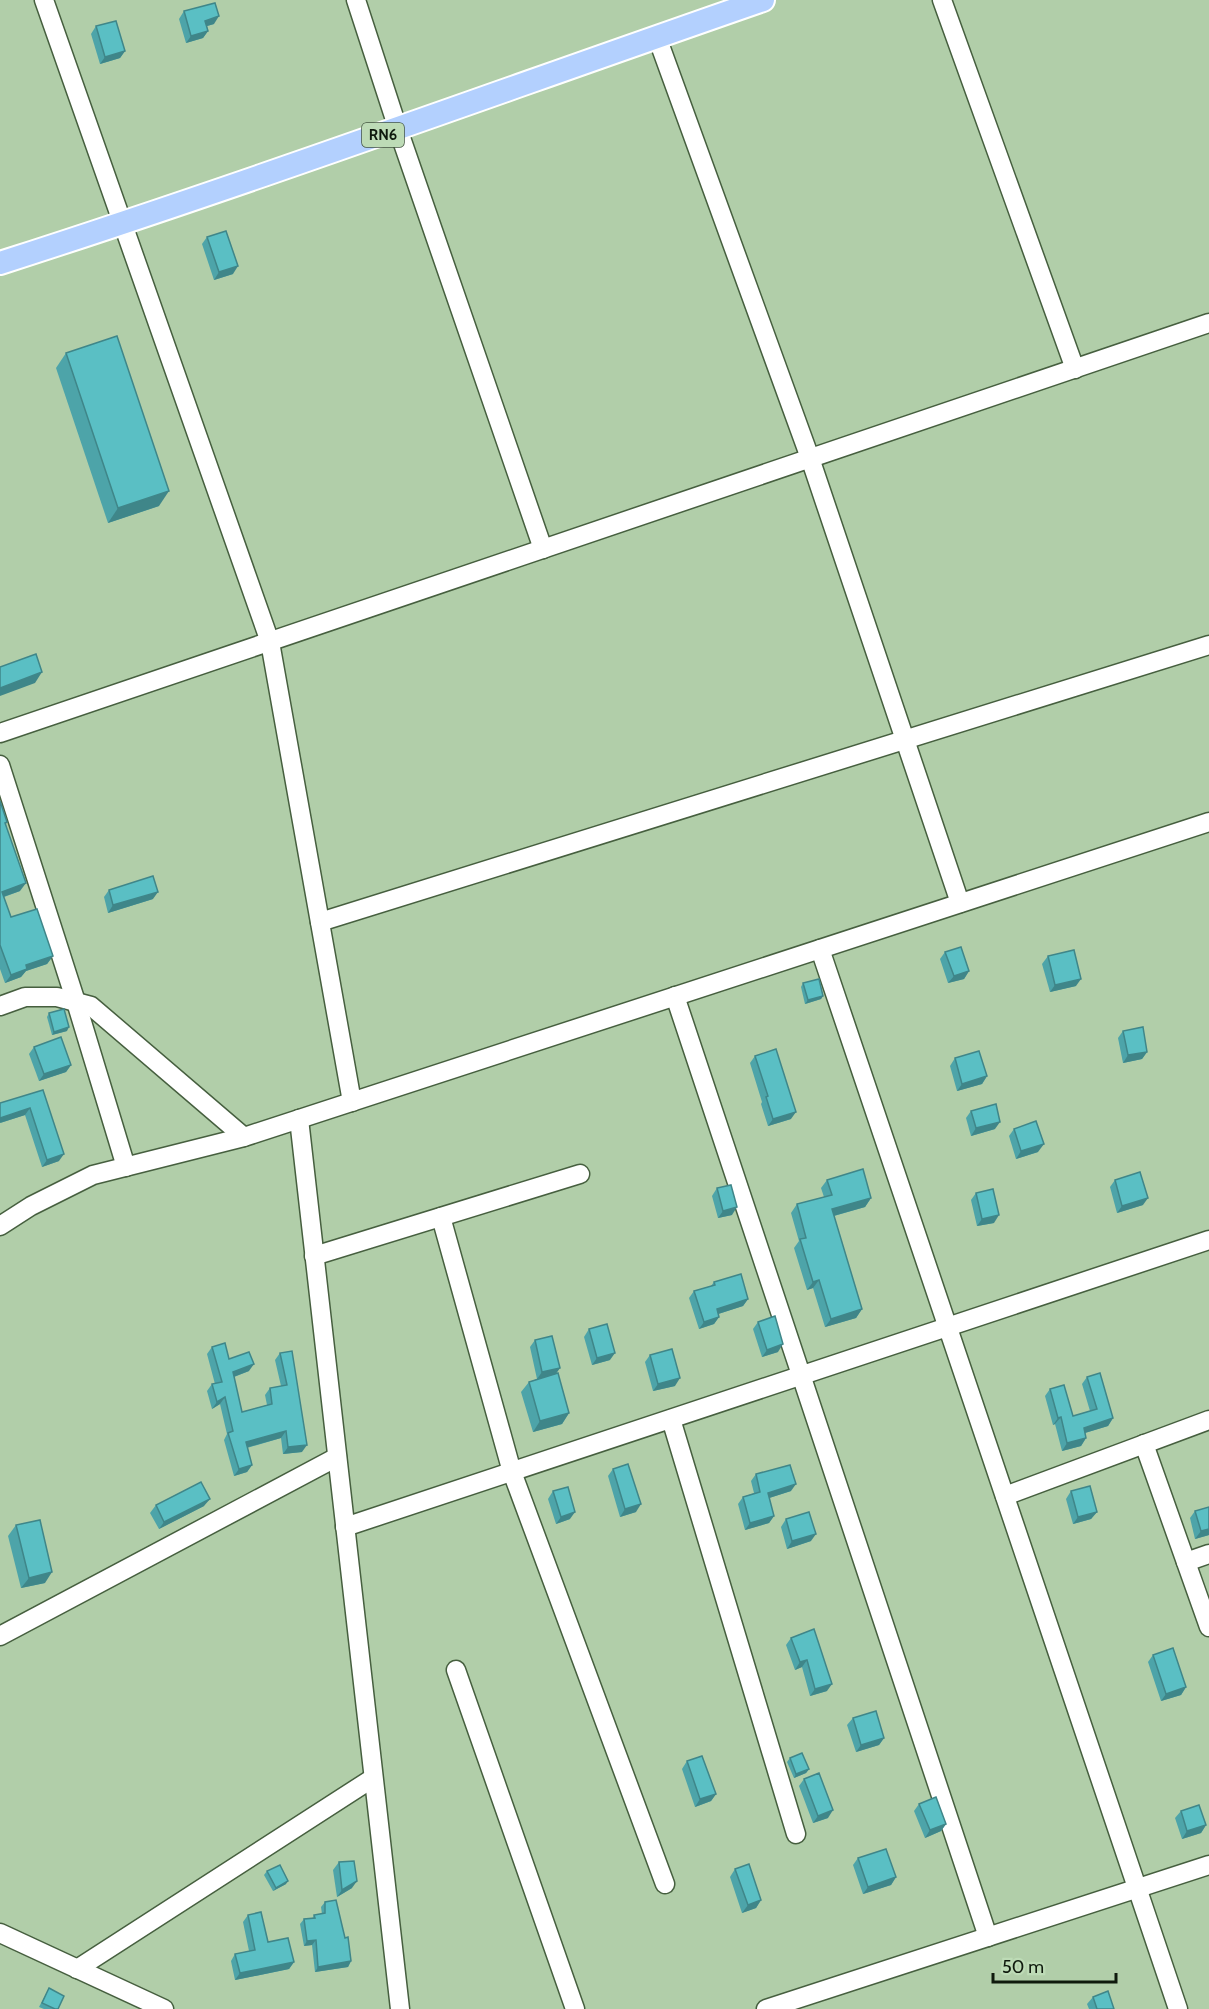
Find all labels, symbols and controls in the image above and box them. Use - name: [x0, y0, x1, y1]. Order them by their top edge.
- road number: RN6: [362, 123, 404, 147]
- scale bar: [993, 1946, 1116, 1984]
- text: 50 m: [1002, 1956, 1044, 1978]

